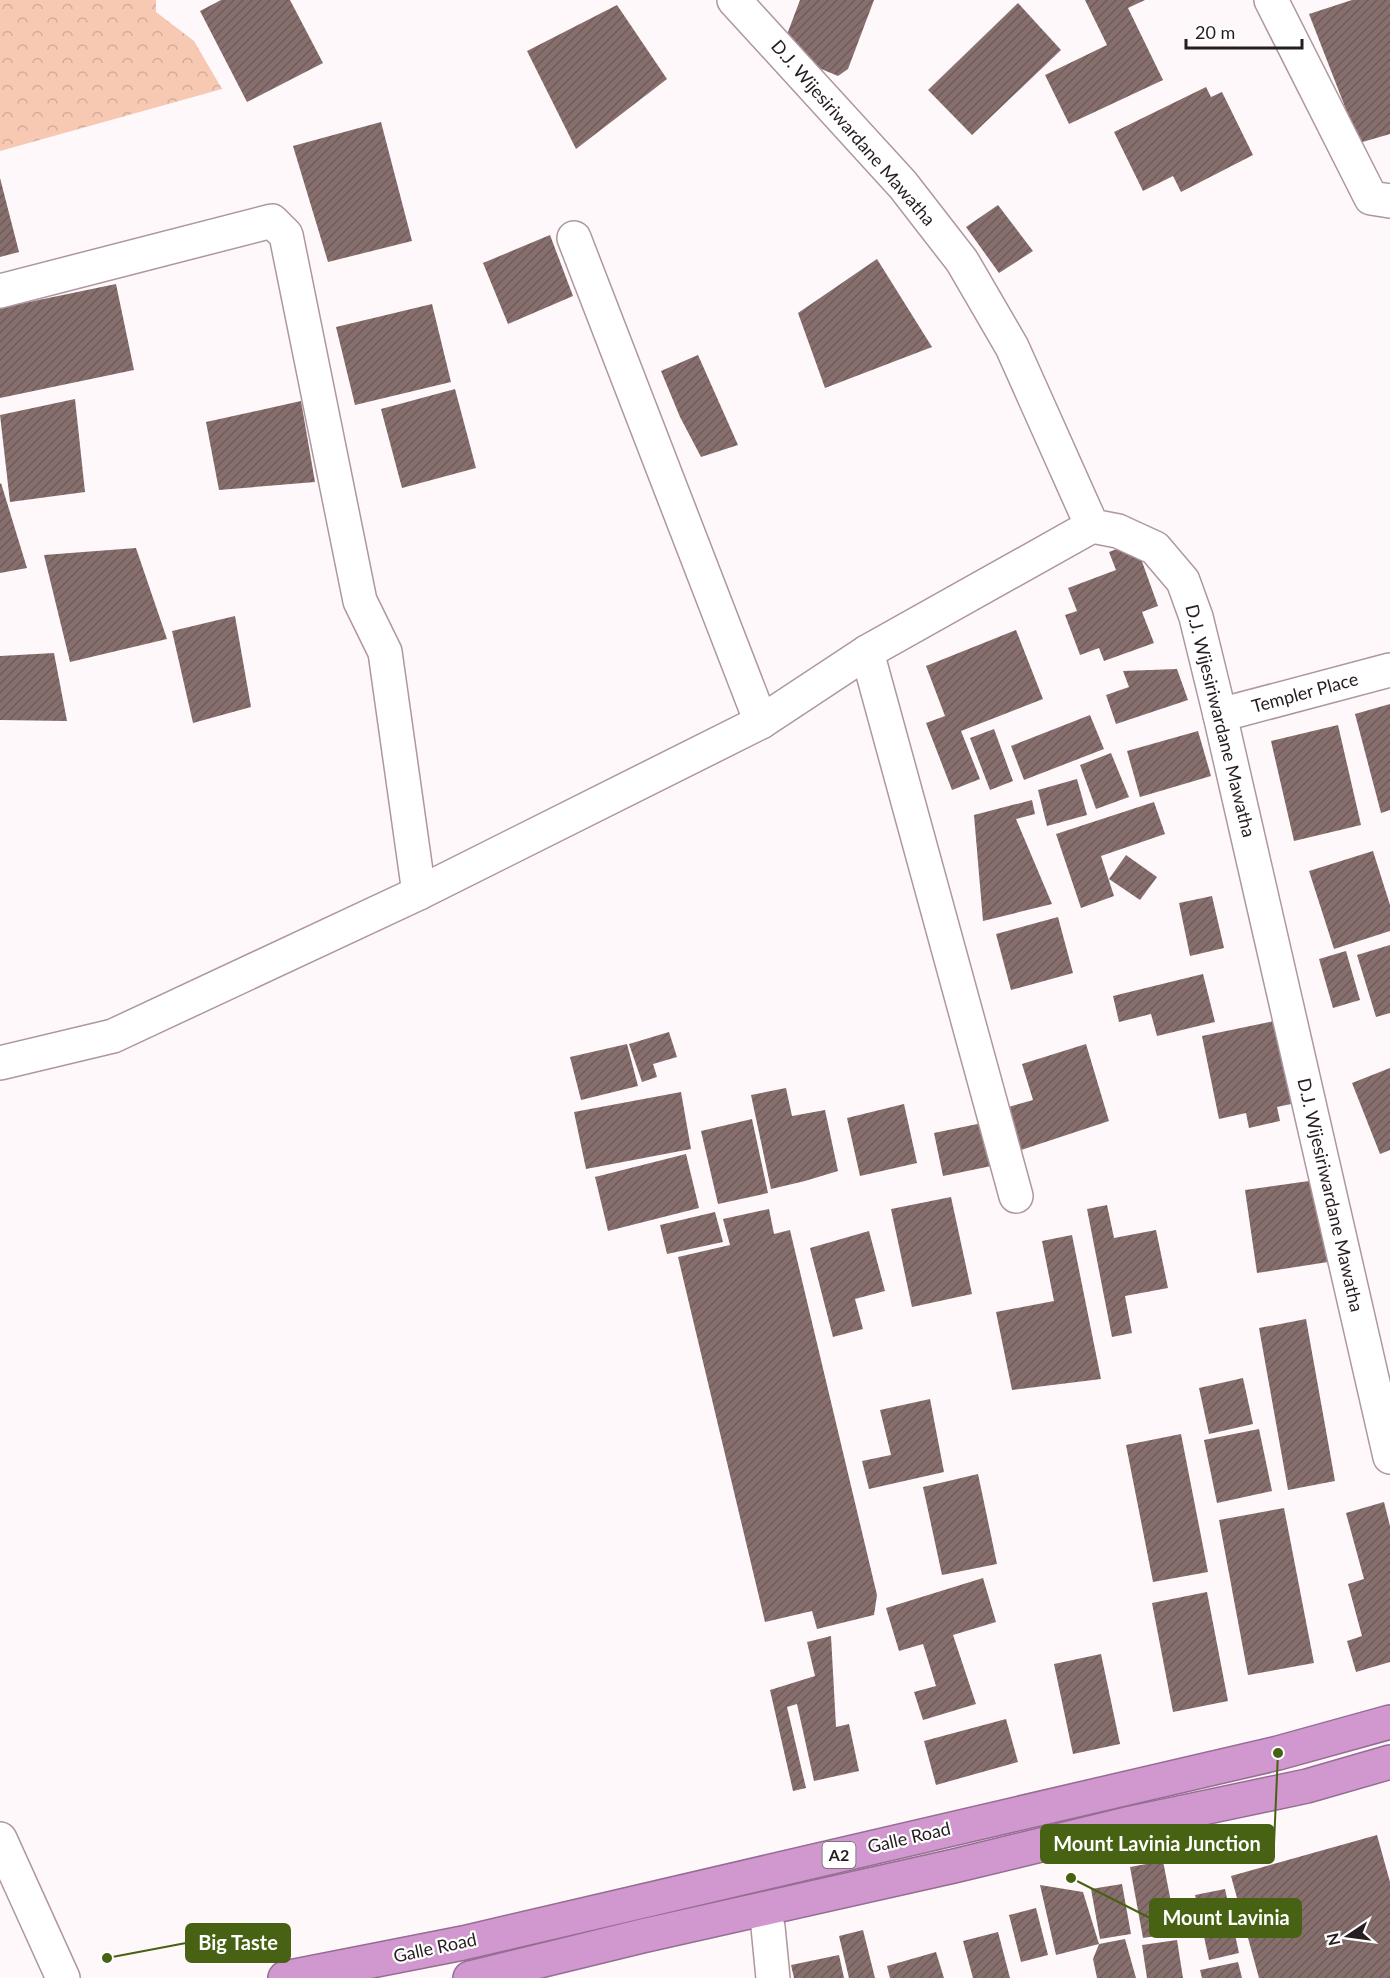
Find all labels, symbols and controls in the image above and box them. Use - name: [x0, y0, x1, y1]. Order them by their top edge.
- scale bar: [1186, 12, 1302, 50]
- text: 20 m: [1195, 21, 1235, 43]
- street label: D.J. Wijesiriwardane Mawatha: [767, 35, 941, 230]
- street label: D.J. Wijesiriwardane Mawatha: [1181, 602, 1261, 840]
- street label: Templer Place: [1249, 667, 1360, 717]
- street label: D.J. Wijesiriwardane Mawatha: [1293, 1076, 1369, 1314]
- street label: Galle Road: [865, 1817, 952, 1857]
- callout: Mount Lavinia Junction: [1041, 1825, 1274, 1863]
- text: Mount Lavinia Junction: [1053, 1831, 1261, 1855]
- road number: A2: [822, 1842, 856, 1868]
- callout: Mount Lavinia: [1150, 1899, 1301, 1937]
- text: Mount Lavinia: [1162, 1905, 1290, 1929]
- north arrow: [1318, 1906, 1378, 1966]
- callout: Big Taste: [186, 1924, 290, 1962]
- street label: Galle Road: [391, 1927, 478, 1967]
- text: Big Taste: [198, 1930, 278, 1954]
- text: N: [1322, 1931, 1344, 1948]

